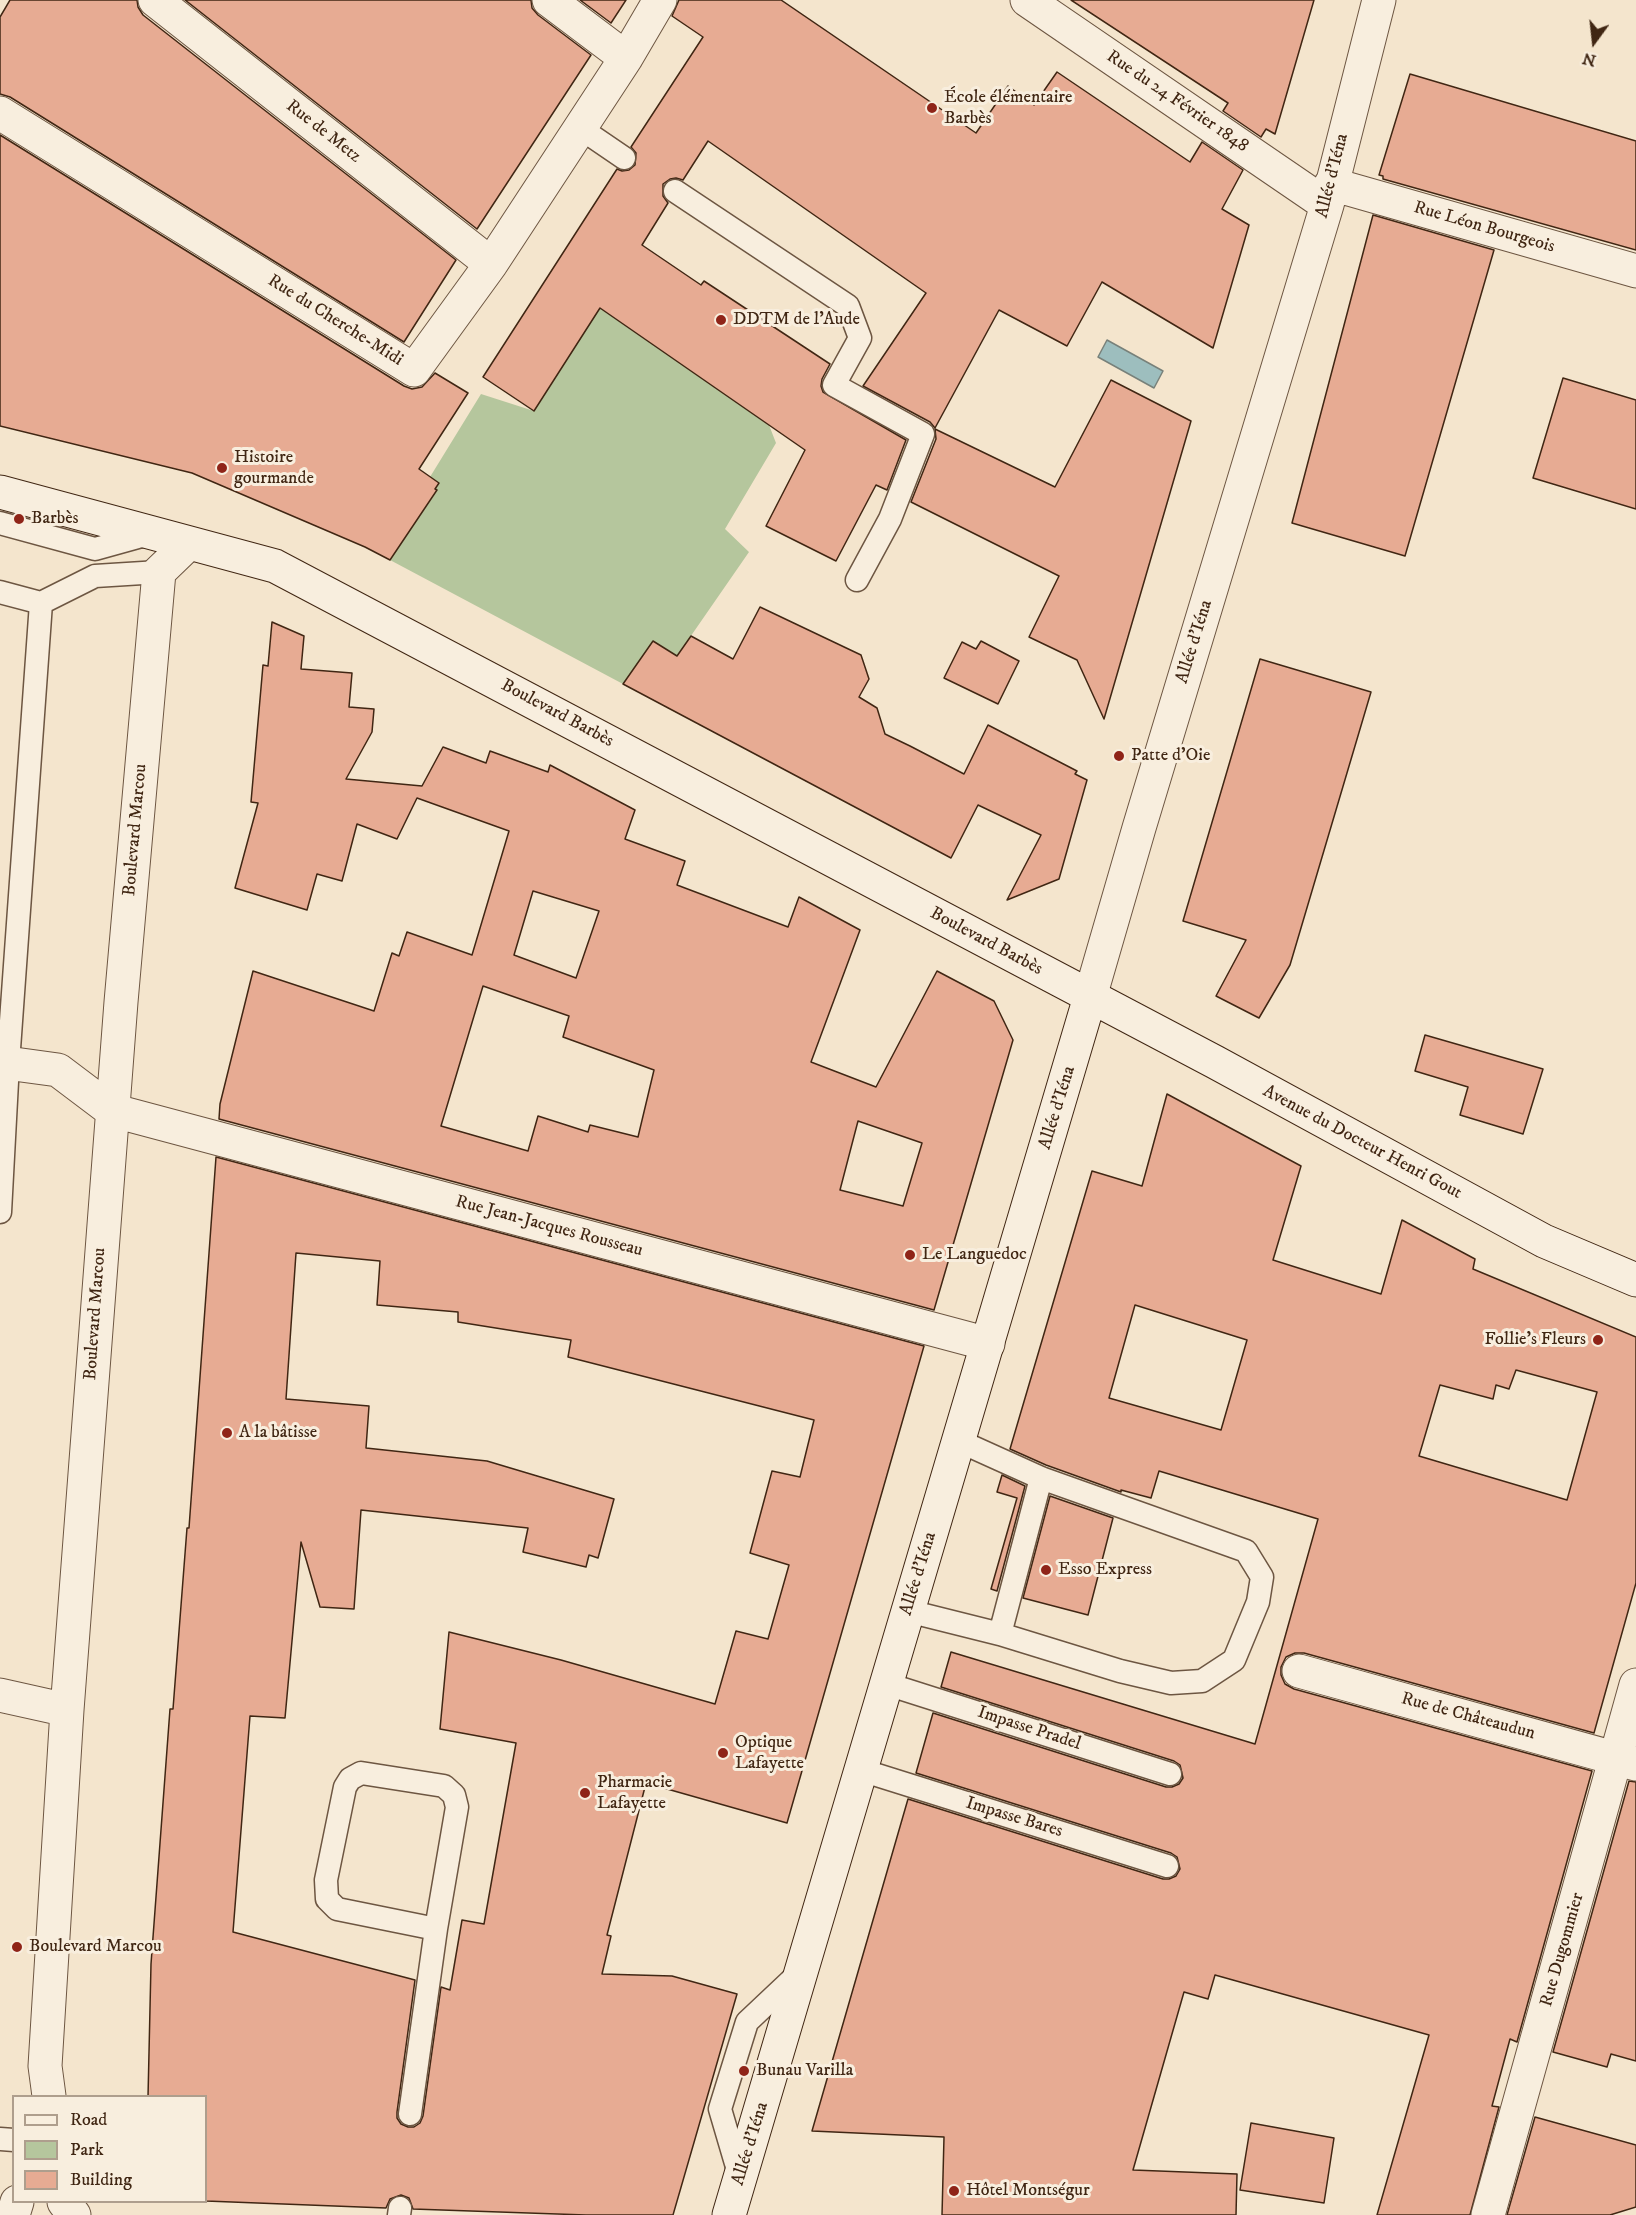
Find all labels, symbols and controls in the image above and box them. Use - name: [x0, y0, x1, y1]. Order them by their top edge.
- north arrow: [1564, 12, 1624, 72]
- street label: Rue du 24 Février 1848: [1102, 46, 1252, 158]
- text: N: [1580, 48, 1598, 71]
- place label: École élémentaire Barbès: [944, 87, 1073, 130]
- street label: Rue de Metz: [281, 96, 365, 168]
- marker: École élémentaire Barbès: [925, 101, 939, 115]
- street label: Allée d'Iéna: [1312, 132, 1354, 220]
- street label: Rue Léon Bourgeois: [1411, 198, 1557, 258]
- street label: Rue du Cherche-Midi: [263, 271, 407, 371]
- place label: DDTM de l'Aude: [733, 309, 860, 331]
- marker: DDTM de l'Aude: [714, 313, 728, 327]
- place label: Histoire gourmande: [234, 447, 314, 490]
- marker: Histoire gourmande: [215, 461, 229, 475]
- place label: Barbès: [31, 508, 79, 530]
- marker: Barbès: [12, 512, 26, 526]
- street label: Allée d'Iéna: [1172, 598, 1218, 686]
- street label: Boulevard Barbès: [497, 675, 617, 753]
- place label: Patte d'Oie: [1131, 745, 1210, 767]
- marker: Patte d'Oie: [1112, 749, 1126, 763]
- street label: Boulevard Marcou: [119, 763, 153, 897]
- street label: Boulevard Barbès: [926, 903, 1046, 981]
- street label: Allée d'Iéna: [1035, 1064, 1081, 1152]
- street label: Avenue du Docteur Henri Gout: [1259, 1081, 1465, 1205]
- street label: Rue Jean-Jacques Rousseau: [453, 1192, 645, 1262]
- place label: Le Languedoc: [922, 1244, 1027, 1266]
- street label: Boulevard Marcou: [81, 1247, 111, 1381]
- marker: Le Languedoc: [903, 1248, 917, 1262]
- place label: Follie's Fleurs: [1485, 1329, 1586, 1351]
- marker: Follie's Fleurs: [1591, 1333, 1605, 1347]
- place label: A la bâtisse: [239, 1422, 317, 1444]
- marker: A la bâtisse: [220, 1426, 234, 1440]
- street label: Allée d'Iéna: [896, 1530, 942, 1618]
- place label: Esso Express: [1058, 1559, 1152, 1581]
- marker: Esso Express: [1039, 1563, 1053, 1577]
- street label: Rue de Châteaudun: [1399, 1689, 1537, 1745]
- street label: Impasse Pradel: [974, 1702, 1084, 1756]
- place label: Optique Lafayette: [735, 1732, 804, 1774]
- marker: Optique Lafayette: [716, 1746, 730, 1760]
- place label: Pharmacie Lafayette: [597, 1772, 672, 1814]
- marker: Pharmacie Lafayette: [578, 1786, 592, 1800]
- street label: Impasse Bares: [963, 1793, 1065, 1843]
- street label: Rue Dugommier: [1536, 1891, 1590, 2009]
- place label: Boulevard Marcou: [29, 1936, 162, 1958]
- marker: Boulevard Marcou: [10, 1940, 24, 1954]
- place label: Bunau Varilla: [756, 2060, 853, 2082]
- marker: Bunau Varilla: [737, 2064, 751, 2078]
- legend: [12, 2095, 207, 2203]
- street label: Allée d'Iéna: [728, 2100, 774, 2188]
- text: Road: [70, 2109, 107, 2131]
- text: Park: [70, 2139, 104, 2161]
- text: Building: [70, 2169, 132, 2191]
- place label: Hôtel Montségur: [966, 2180, 1090, 2202]
- marker: Hôtel Montségur: [947, 2184, 961, 2198]

